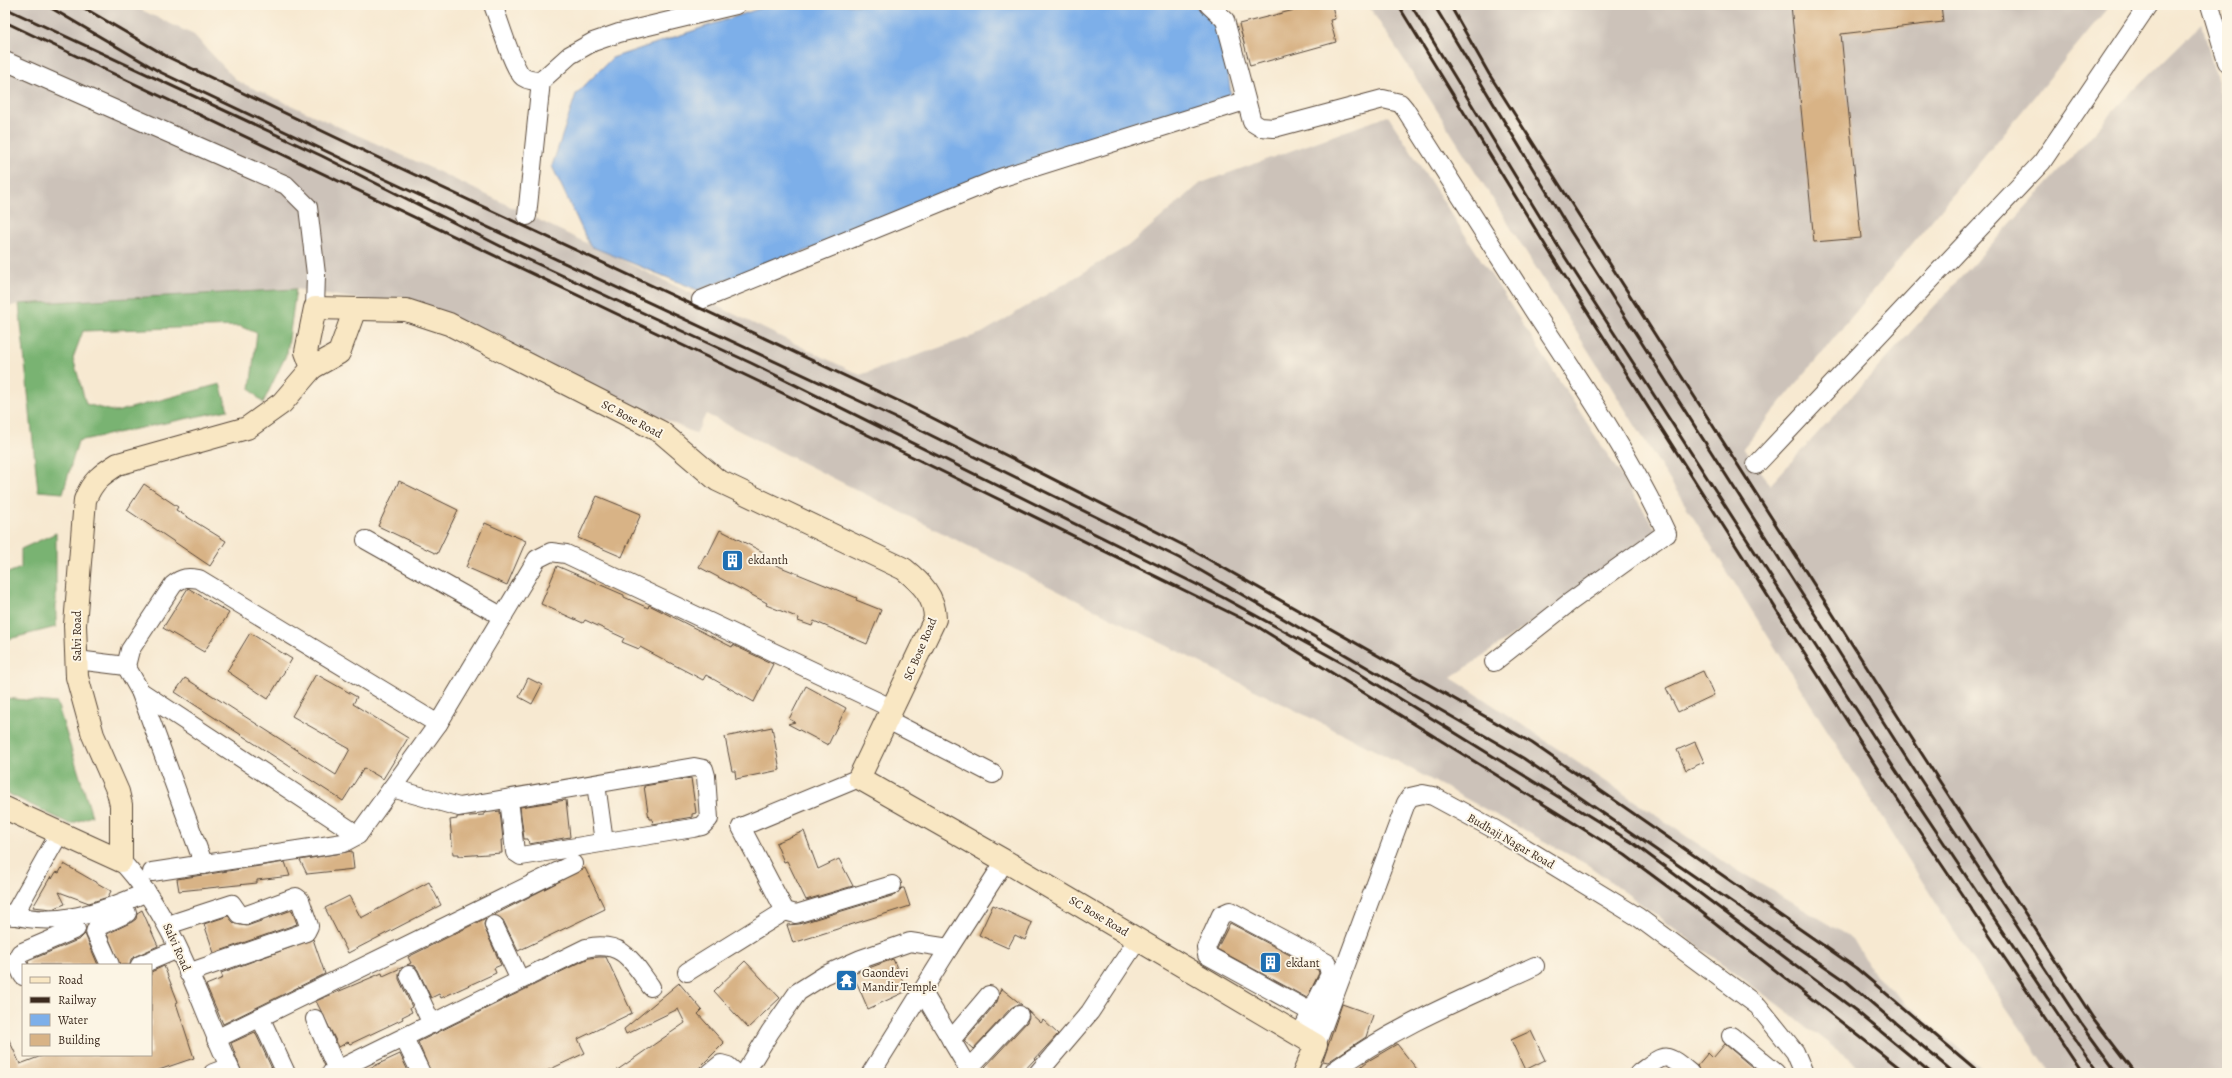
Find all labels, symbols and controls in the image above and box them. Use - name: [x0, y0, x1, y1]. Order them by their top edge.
- street label: SC Bose Road: [599, 396, 666, 442]
- building icon: ekdanth: [719, 547, 745, 573]
- place label: ekdanth: [748, 552, 789, 568]
- street label: Salvi Road: [69, 610, 85, 661]
- street label: SC Bose Road: [900, 615, 941, 683]
- street label: Budhaji Nagar Road: [1464, 810, 1558, 873]
- street label: SC Bose Road: [1066, 892, 1132, 940]
- street label: Salvi Road: [159, 921, 195, 974]
- building icon: ekdant: [1257, 950, 1283, 976]
- place label: ekdant: [1286, 955, 1320, 971]
- legend: [22, 964, 152, 1056]
- place label: Gaondevi Mandir Temple: [862, 965, 937, 995]
- temple icon: Gaondevi Mandir Temple: [833, 967, 859, 993]
- text: Road: [58, 972, 84, 988]
- text: Railway: [58, 992, 97, 1008]
- text: Water: [57, 1012, 88, 1028]
- text: Building: [58, 1032, 100, 1048]

